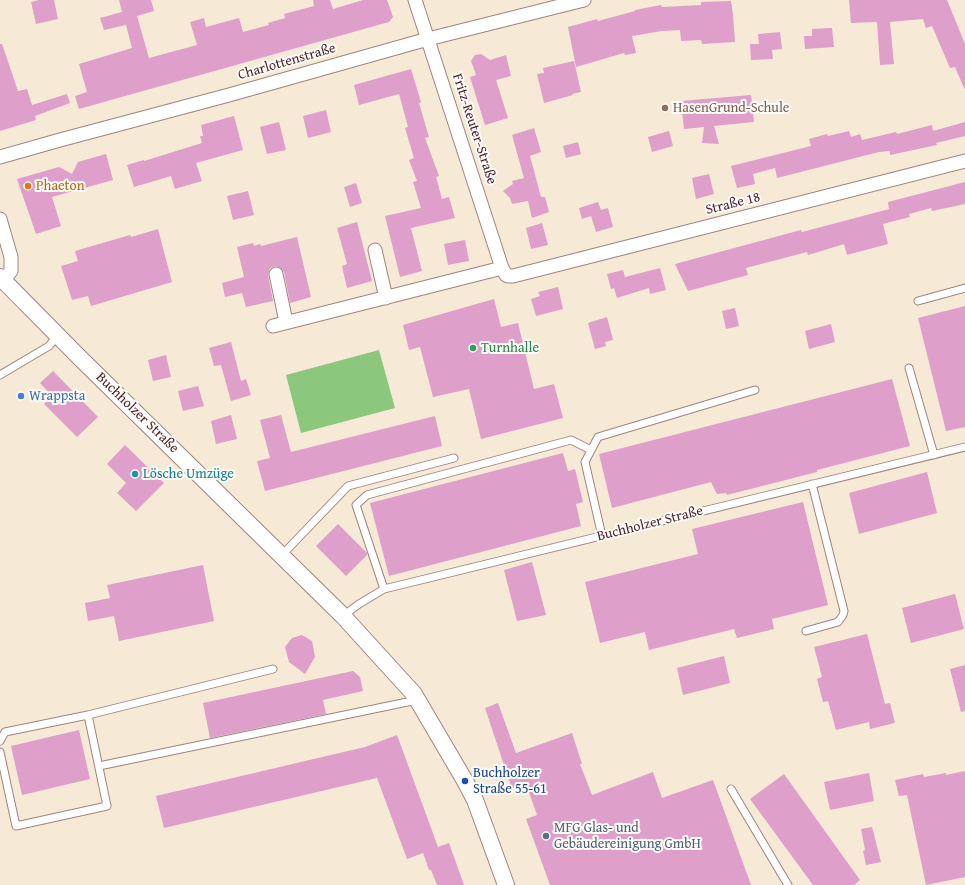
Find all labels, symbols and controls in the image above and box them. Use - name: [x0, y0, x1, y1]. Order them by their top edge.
- street label: Charlottenstraße: [236, 40, 338, 84]
- street label: Fritz-Reuter-Straße: [448, 71, 500, 187]
- place label: HasenGrund-Schule: [673, 100, 789, 116]
- marker: HasenGrund-Schule: [660, 103, 670, 113]
- place label: Phaeton: [36, 178, 85, 194]
- marker: Phaeton: [23, 181, 33, 191]
- street label: Straße 18: [704, 189, 762, 219]
- place label: Turnhalle: [481, 340, 539, 356]
- marker: Turnhalle: [468, 343, 478, 353]
- street label: Buchholzer Straße: [92, 369, 182, 457]
- place label: Wrappsta: [29, 388, 85, 404]
- marker: Wrappsta: [16, 391, 26, 401]
- place label: Lösche Umzüge: [143, 466, 234, 482]
- marker: Lösche Umzüge: [130, 469, 140, 479]
- street label: Buchholzer Straße: [595, 503, 705, 545]
- place label: Buchholzer Straße 55-61: [473, 765, 547, 798]
- marker: Buchholzer Straße 55-61: [460, 776, 470, 786]
- place label: MFG Glas- und Gebäudereinigung GmbH: [554, 820, 701, 852]
- marker: MFG Glas- und Gebäudereinigung GmbH: [541, 831, 551, 841]

